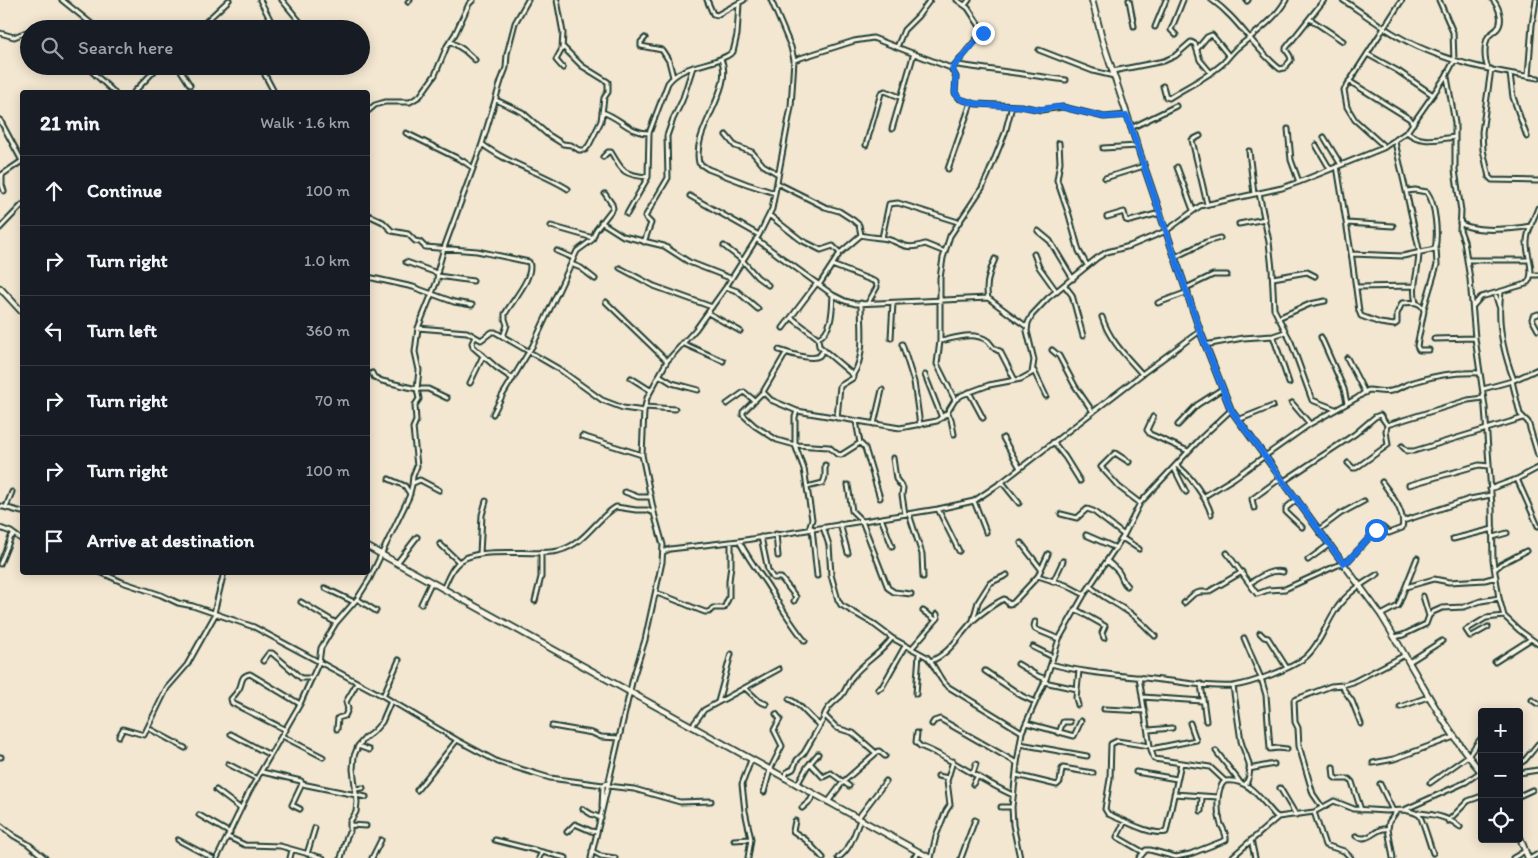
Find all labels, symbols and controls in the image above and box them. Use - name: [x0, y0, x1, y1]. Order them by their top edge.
- search box: [20, 20, 370, 75]
- route end: [972, 22, 995, 45]
- icon: search: [38, 34, 66, 62]
- text: Search here: [78, 36, 173, 59]
- text: 21 min: [40, 110, 100, 135]
- text: Walk · 1.6 km: [260, 113, 350, 132]
- icon: ahead: [40, 177, 68, 205]
- text: Continue: [87, 179, 162, 202]
- text: 100 m: [306, 181, 350, 200]
- icon: right: [40, 247, 68, 275]
- text: Turn right: [87, 249, 168, 272]
- text: 1.0 km: [304, 251, 350, 270]
- icon: left: [40, 317, 68, 345]
- text: Turn left: [87, 319, 157, 342]
- text: 360 m: [306, 321, 350, 340]
- icon: right: [40, 387, 68, 415]
- text: Turn right: [87, 389, 168, 412]
- text: 70 m: [315, 391, 350, 410]
- icon: right: [40, 457, 68, 485]
- text: Turn right: [87, 459, 168, 482]
- text: 100 m: [306, 461, 350, 480]
- route start: [1365, 519, 1388, 542]
- icon: arrive: [40, 527, 68, 555]
- text: Arrive at destination: [87, 529, 254, 552]
- map controls: [1478, 708, 1523, 843]
- button: +: [1478, 708, 1523, 753]
- button: −: [1478, 753, 1523, 798]
- button: locate: [1478, 798, 1523, 843]

